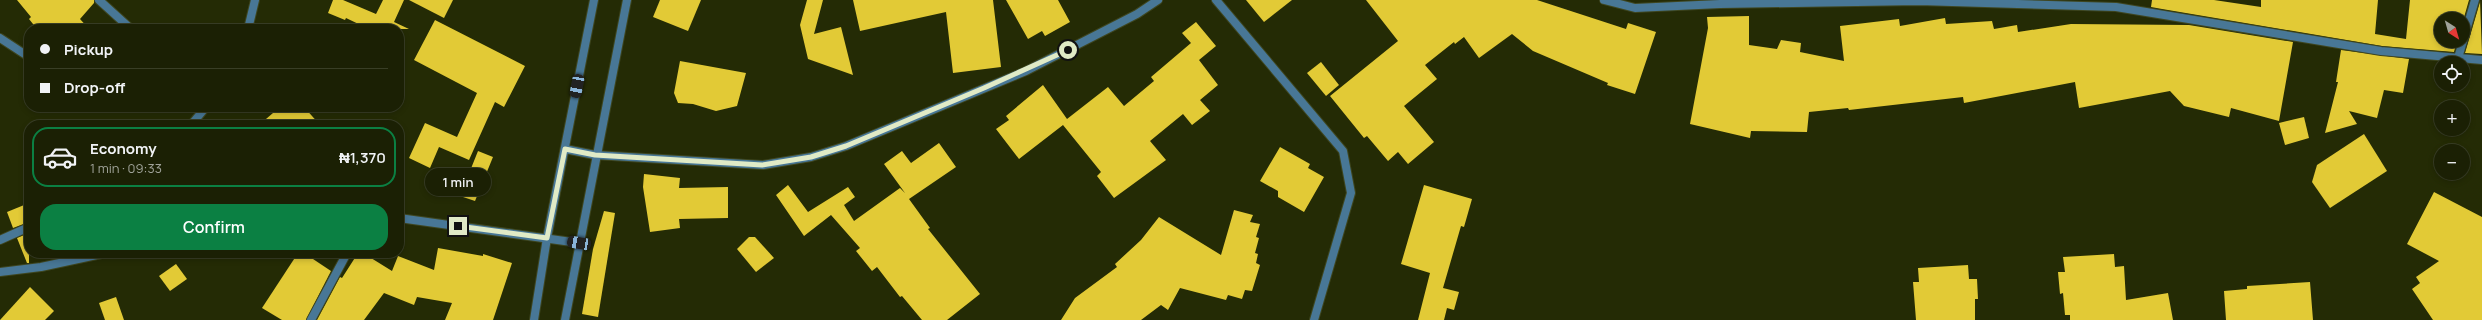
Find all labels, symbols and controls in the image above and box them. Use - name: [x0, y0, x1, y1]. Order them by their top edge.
- north arrow: [2434, 12, 2470, 48]
- map controls: [2434, 12, 2470, 180]
- text: Pickup: [64, 39, 113, 60]
- route start: [1059, 41, 1077, 59]
- button: locate: [2434, 56, 2470, 92]
- car: [569, 73, 585, 99]
- text: Drop-off: [64, 77, 125, 98]
- button: +: [2434, 100, 2470, 136]
- text: Economy: [90, 138, 157, 159]
- icon: car: [42, 139, 78, 175]
- button: −: [2434, 144, 2470, 180]
- text: ₦1,370: [339, 147, 386, 168]
- text: 1 min · 09:33: [90, 159, 162, 177]
- callout: 1 min: [425, 168, 491, 196]
- text: 1 min: [443, 173, 474, 191]
- button: Confirm: [40, 204, 388, 250]
- route end: [449, 217, 467, 235]
- car: [566, 235, 592, 251]

